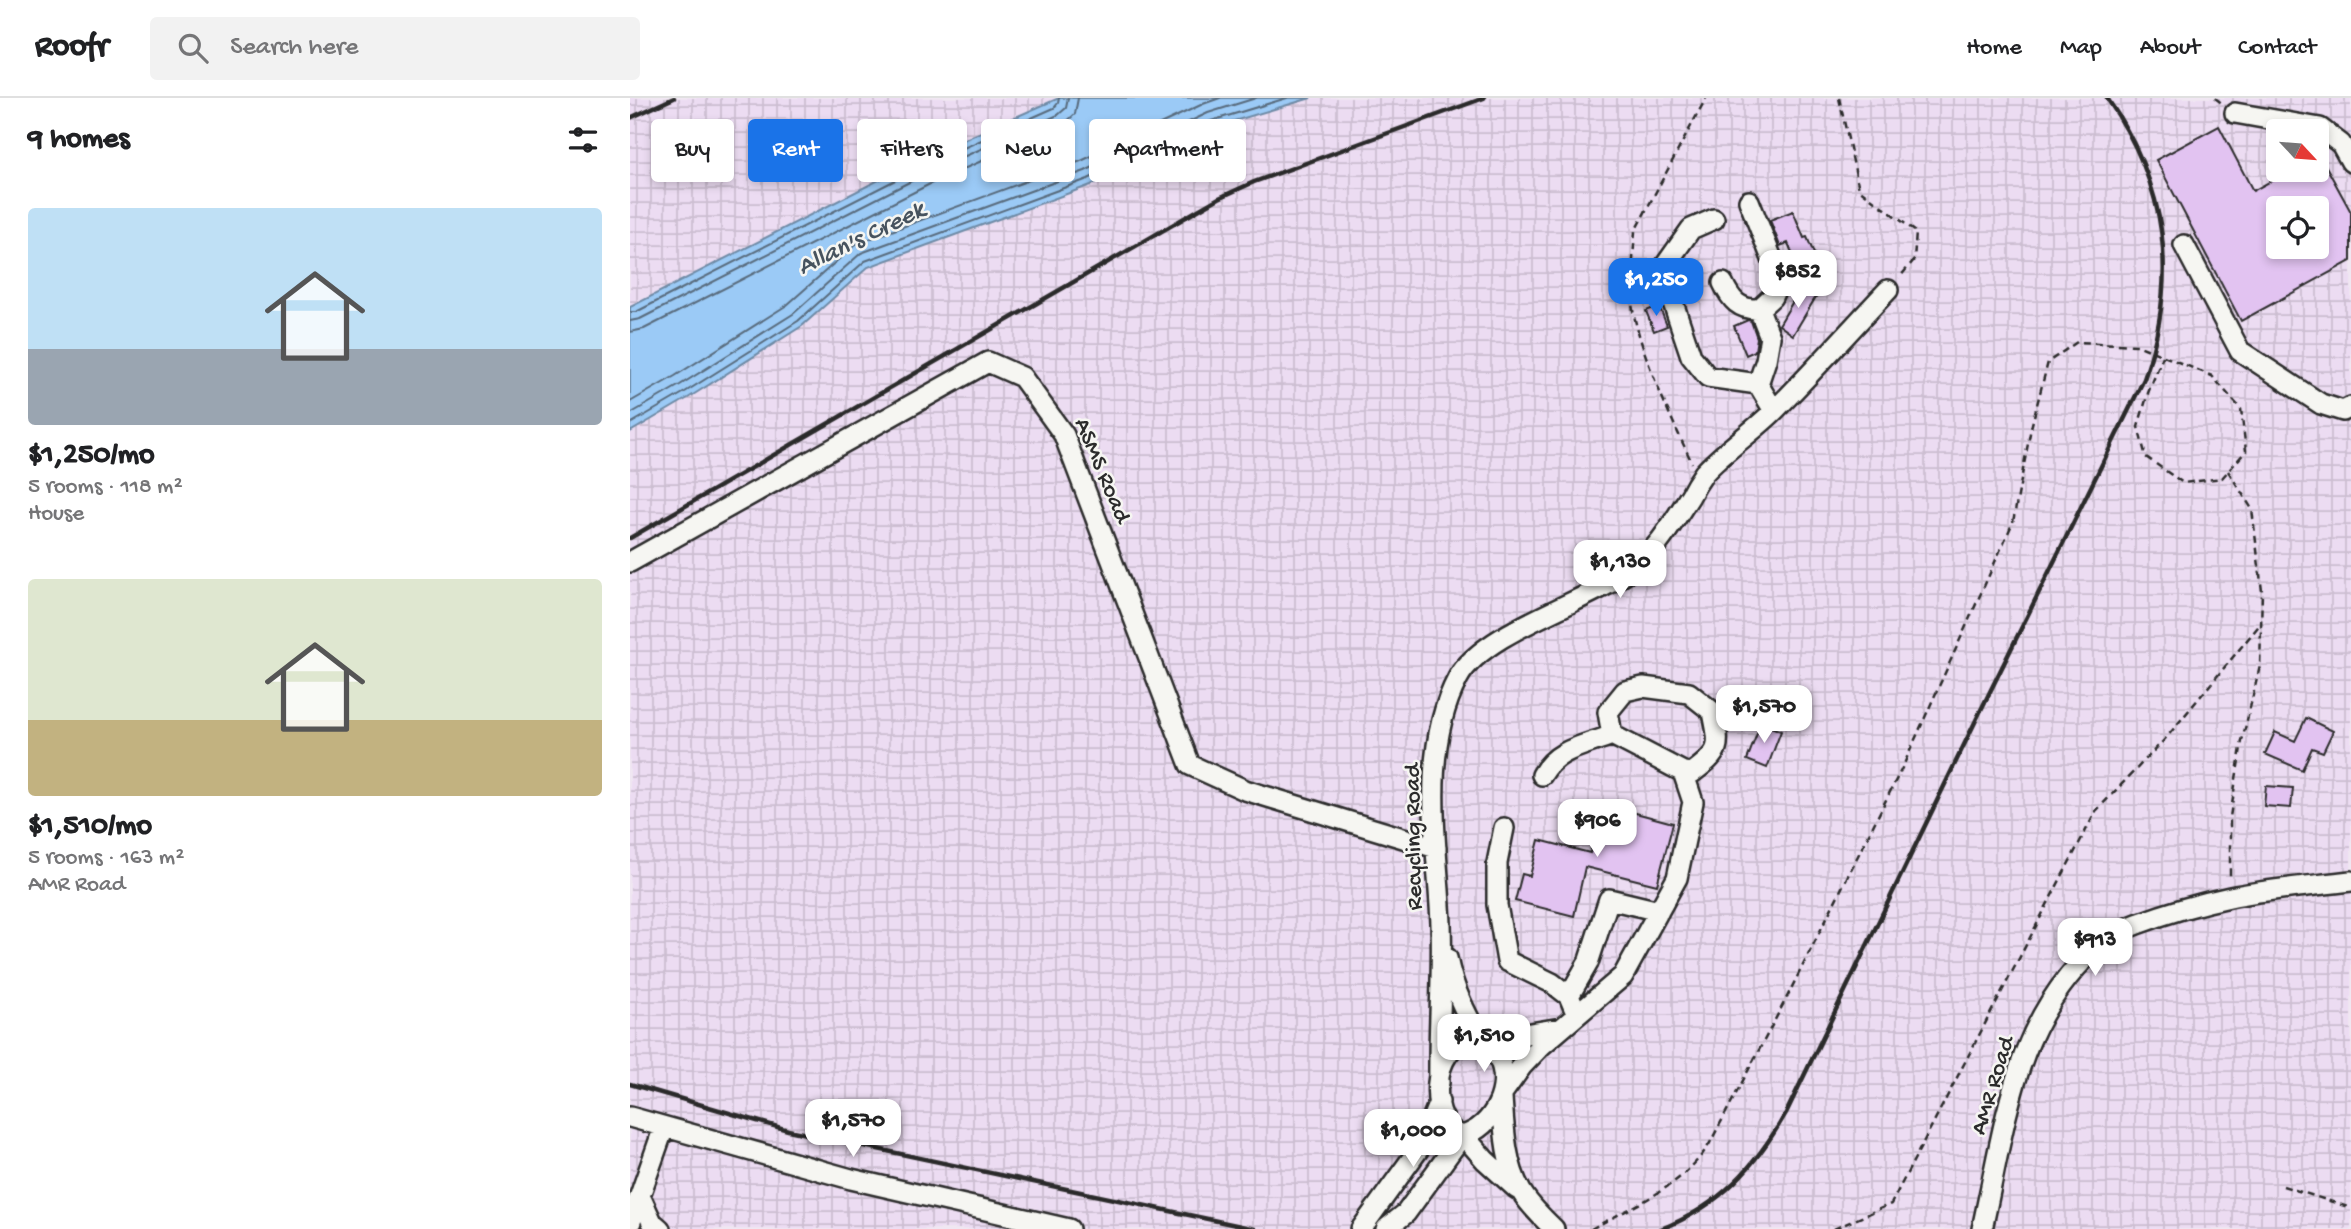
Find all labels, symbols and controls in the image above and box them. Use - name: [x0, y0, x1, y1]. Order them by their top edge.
- search box: [150, 17, 640, 80]
- text: Roofr: [35, 29, 108, 67]
- icon: search: [174, 29, 212, 67]
- text: Search here: [230, 33, 358, 64]
- text: Home: [1966, 34, 2022, 63]
- text: Map: [2060, 34, 2102, 63]
- text: About: [2140, 34, 2200, 63]
- text: Contact: [2238, 34, 2316, 63]
- chip: Buy: [651, 119, 734, 182]
- chip: Rent: [748, 119, 843, 182]
- chip: Filters: [857, 119, 967, 182]
- chip: New: [981, 119, 1075, 182]
- chip: Apartment: [1089, 119, 1246, 182]
- north arrow: [2266, 119, 2329, 182]
- map controls: [2266, 119, 2329, 259]
- icon: filters: [564, 121, 602, 159]
- text: 9 homes: [28, 123, 130, 158]
- water label: Allan's Creek: [793, 195, 933, 284]
- button: locate: [2266, 196, 2329, 259]
- pin: $852: [1757, 250, 1839, 310]
- icon: home: [252, 253, 378, 379]
- pin: $1,250: [1599, 258, 1713, 318]
- text: $852: [1775, 259, 1821, 286]
- text: $1,250: [1624, 267, 1688, 294]
- street label: ASMS Road: [1066, 414, 1137, 530]
- text: $1,250/mo: [28, 439, 155, 474]
- text: 5 rooms · 118 m²: [28, 474, 183, 501]
- text: House: [28, 501, 84, 528]
- pin: $1,130: [1563, 540, 1677, 600]
- text: $1,130: [1589, 549, 1651, 576]
- icon: home: [252, 624, 378, 750]
- pin: $1,570: [1707, 686, 1821, 745]
- text: $1,570: [1732, 694, 1796, 721]
- street label: Recycling Road: [1399, 761, 1431, 911]
- pin: $906: [1556, 800, 1638, 859]
- text: $906: [1574, 808, 1620, 835]
- text: $1,510/mo: [28, 810, 152, 845]
- text: 5 rooms · 163 m²: [28, 845, 184, 872]
- text: AMR Road: [28, 872, 125, 899]
- pin: $913: [2054, 918, 2136, 978]
- text: $913: [2073, 927, 2117, 954]
- pin: $1,510: [1427, 1014, 1541, 1074]
- text: $1,510: [1453, 1023, 1515, 1050]
- street label: AMR Road: [1965, 1031, 2023, 1139]
- pin: $1,570: [796, 1100, 910, 1159]
- text: $1,570: [821, 1108, 885, 1135]
- pin: $1,000: [1356, 1110, 1470, 1169]
- text: $1,000: [1380, 1118, 1446, 1145]

